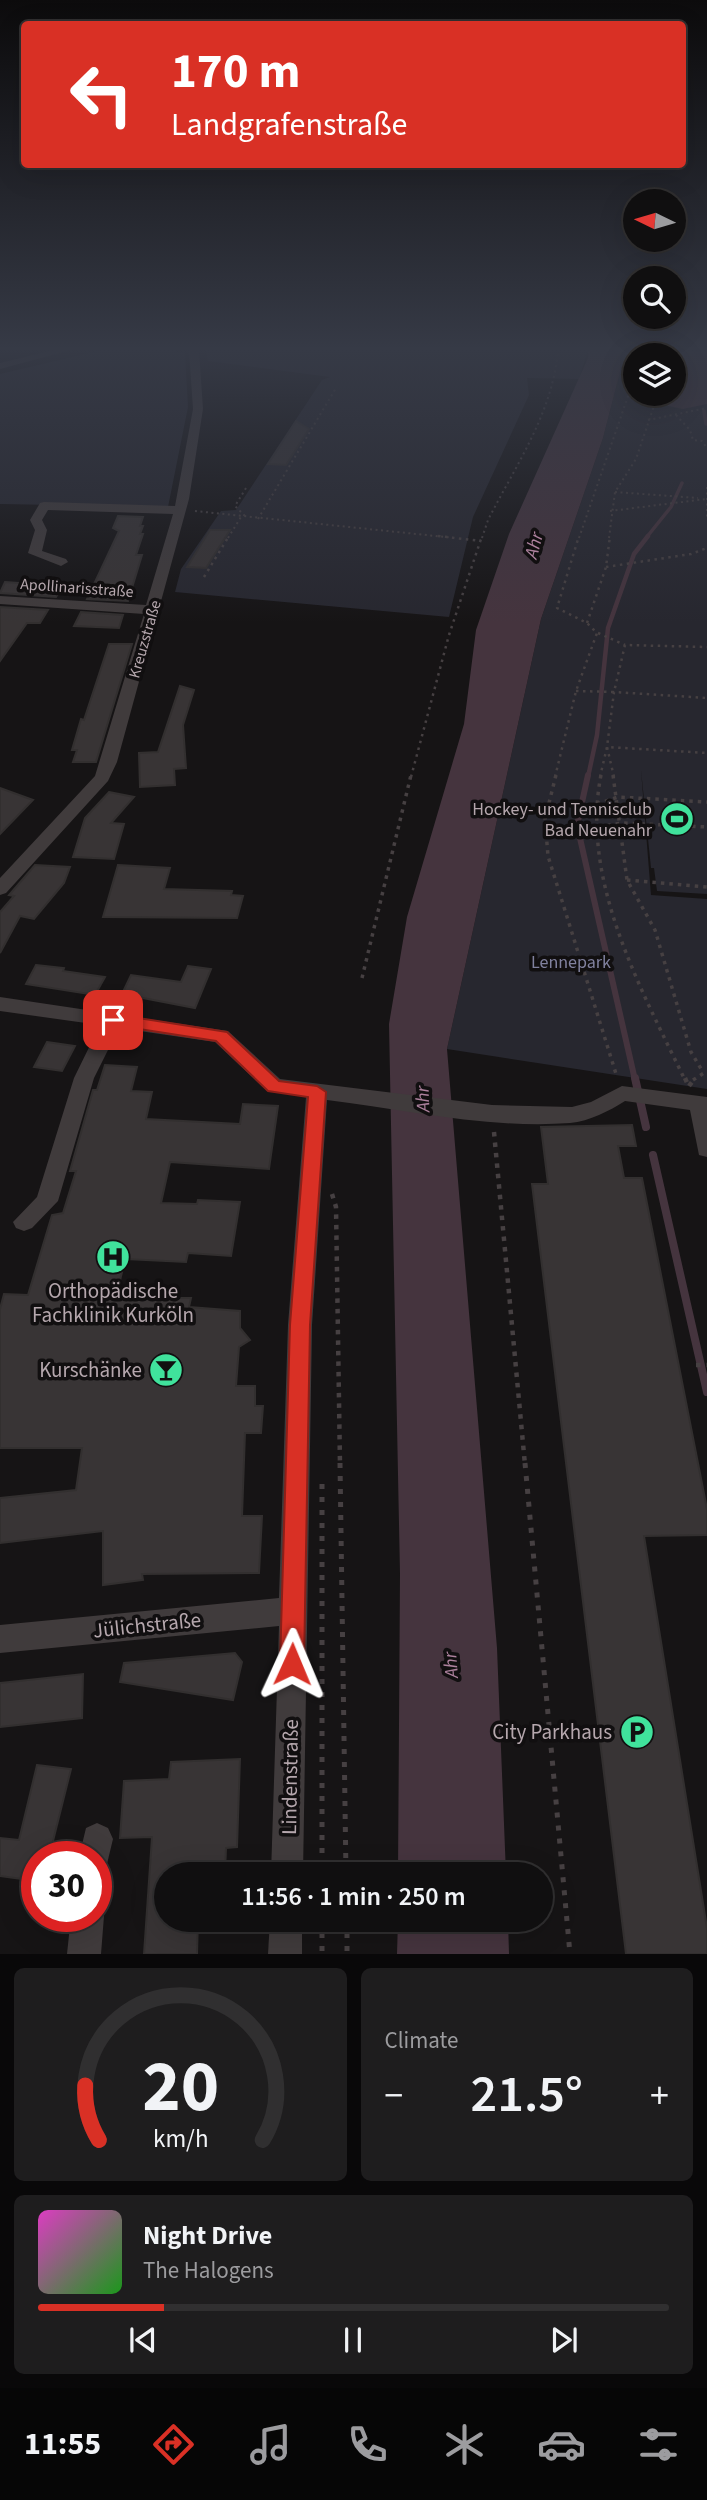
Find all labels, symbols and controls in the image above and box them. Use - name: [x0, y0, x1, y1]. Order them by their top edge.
- text: 170 m: [171, 37, 300, 107]
- icon: left: [56, 49, 147, 140]
- text: Landgrafenstraße: [171, 102, 407, 148]
- north arrow: [623, 189, 686, 252]
- map controls: [623, 189, 686, 406]
- button: search: [623, 266, 686, 329]
- button: layers: [623, 343, 686, 406]
- water label: Ahr: [518, 528, 551, 562]
- street label: Apollinarisstraße: [20, 573, 134, 603]
- street label: Kreuzstraße: [123, 598, 167, 681]
- place label: Hockey- und Tennisclub Bad Neuenahr: [472, 797, 653, 843]
- sports icon: Hockey- und Tennisclub Bad Neuenahr: [658, 800, 696, 838]
- park label: Lennepark: [531, 950, 611, 975]
- pin: [83, 990, 143, 1050]
- icon: arrive: [94, 1001, 132, 1039]
- water label: Ahr: [409, 1084, 437, 1113]
- hospital icon: Orthopädische Fachklinik Kurköln: [94, 1238, 132, 1276]
- place label: Orthopädische Fachklinik Kurköln: [32, 1276, 194, 1330]
- bar icon: Kurschänke: [147, 1351, 185, 1389]
- place label: Kurschänke: [39, 1355, 142, 1385]
- street label: Jülichstraße: [92, 1604, 202, 1646]
- position arrow: [255, 1627, 329, 1701]
- water label: Ahr: [437, 1649, 466, 1680]
- parking icon: City Parkhaus: [618, 1713, 656, 1751]
- place label: City Parkhaus: [492, 1717, 612, 1747]
- street label: Lindenstraße: [274, 1719, 306, 1835]
- speed limit sign: 30: [21, 1841, 112, 1932]
- text: 11:56 · 1 min · 250 m: [241, 1878, 466, 1915]
- text: Climate: [385, 2024, 458, 2057]
- text: 20: [142, 2036, 219, 2140]
- text: 21.5°: [471, 2058, 583, 2132]
- text: −: [385, 2069, 403, 2123]
- text: +: [650, 2069, 669, 2123]
- text: km/h: [153, 2121, 208, 2157]
- text: Night Drive: [143, 2217, 272, 2254]
- text: The Halogens: [143, 2254, 274, 2287]
- icon: previous: [124, 2321, 162, 2359]
- icon: pause: [334, 2321, 372, 2359]
- icon: next: [545, 2321, 583, 2359]
- icon: directions: [149, 2420, 198, 2469]
- icon: music: [246, 2420, 295, 2469]
- icon: phone: [343, 2420, 392, 2469]
- icon: climate: [440, 2420, 489, 2469]
- icon: car: [537, 2420, 586, 2469]
- icon: filters: [634, 2420, 683, 2469]
- text: 11:55: [24, 2421, 101, 2467]

